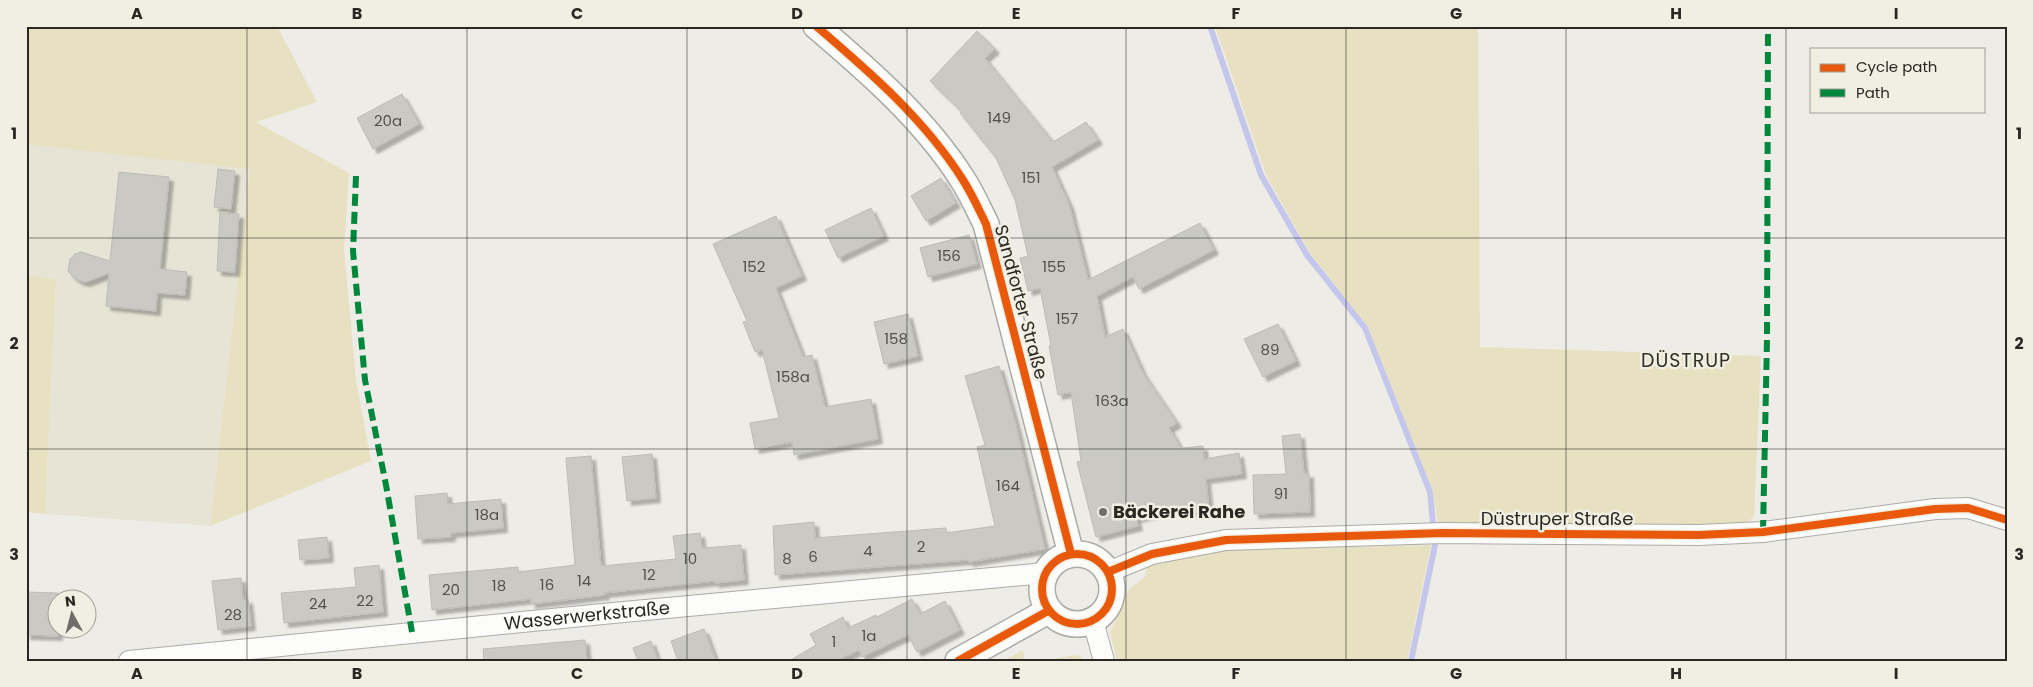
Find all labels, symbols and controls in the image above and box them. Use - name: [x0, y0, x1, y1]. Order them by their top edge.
- text: A: [131, 2, 143, 25]
- text: B: [352, 2, 362, 25]
- text: C: [571, 2, 583, 25]
- text: D: [791, 2, 803, 25]
- text: E: [1012, 2, 1020, 25]
- text: F: [1232, 2, 1241, 25]
- text: G: [1450, 2, 1462, 25]
- text: H: [1670, 2, 1682, 25]
- text: I: [1894, 2, 1898, 25]
- legend: [1810, 48, 1986, 112]
- text: Cycle path: [1856, 56, 1937, 77]
- text: Path: [1856, 82, 1890, 103]
- house number: 149: [987, 107, 1011, 128]
- house number: 20a: [374, 110, 402, 131]
- text: 1: [11, 122, 17, 145]
- text: 1: [2016, 122, 2022, 145]
- house number: 151: [1021, 167, 1041, 188]
- street label: Sandforter Straße: [989, 222, 1054, 382]
- house number: 156: [937, 245, 961, 266]
- house number: 152: [743, 256, 765, 277]
- house number: 155: [1042, 256, 1066, 277]
- house number: 157: [1056, 308, 1078, 329]
- house number: 158: [884, 328, 908, 349]
- text: 2: [9, 332, 19, 355]
- text: 2: [2014, 332, 2024, 355]
- house number: 89: [1261, 339, 1279, 360]
- district label: DÜSTRUP: [1641, 347, 1731, 374]
- house number: 158a: [776, 366, 810, 387]
- house number: 163a: [1095, 390, 1129, 411]
- house number: 164: [996, 475, 1020, 496]
- house number: 91: [1274, 483, 1288, 504]
- place label: Bäckerei Rahe: [1113, 499, 1245, 524]
- house number: 18a: [475, 504, 499, 525]
- marker: Bäckerei Rahe: [1097, 506, 1109, 518]
- street label: Düstruper Straße: [1481, 506, 1633, 531]
- house number: 2: [917, 536, 925, 557]
- house number: 4: [863, 540, 873, 561]
- text: 3: [9, 543, 19, 566]
- text: 3: [2014, 543, 2024, 566]
- house number: 6: [808, 546, 818, 567]
- house number: 10: [683, 548, 697, 569]
- house number: 8: [782, 548, 792, 569]
- house number: 12: [642, 564, 656, 585]
- house number: 14: [577, 570, 591, 591]
- house number: 16: [540, 574, 554, 595]
- house number: 18: [492, 575, 506, 596]
- house number: 20: [442, 579, 460, 600]
- north arrow: [48, 590, 98, 640]
- house number: 22: [356, 590, 374, 611]
- text: N: [64, 591, 77, 612]
- house number: 24: [309, 593, 327, 614]
- street label: Wasserwerkstraße: [503, 595, 671, 636]
- house number: 28: [224, 604, 242, 625]
- house number: 1a: [862, 625, 876, 646]
- house number: 1: [832, 631, 836, 652]
- text: A: [131, 662, 143, 685]
- text: B: [352, 662, 362, 685]
- text: C: [571, 662, 583, 685]
- text: D: [791, 662, 803, 685]
- text: E: [1012, 662, 1020, 685]
- text: F: [1232, 662, 1241, 685]
- text: G: [1450, 662, 1462, 685]
- text: H: [1670, 662, 1682, 685]
- text: I: [1894, 662, 1898, 685]

